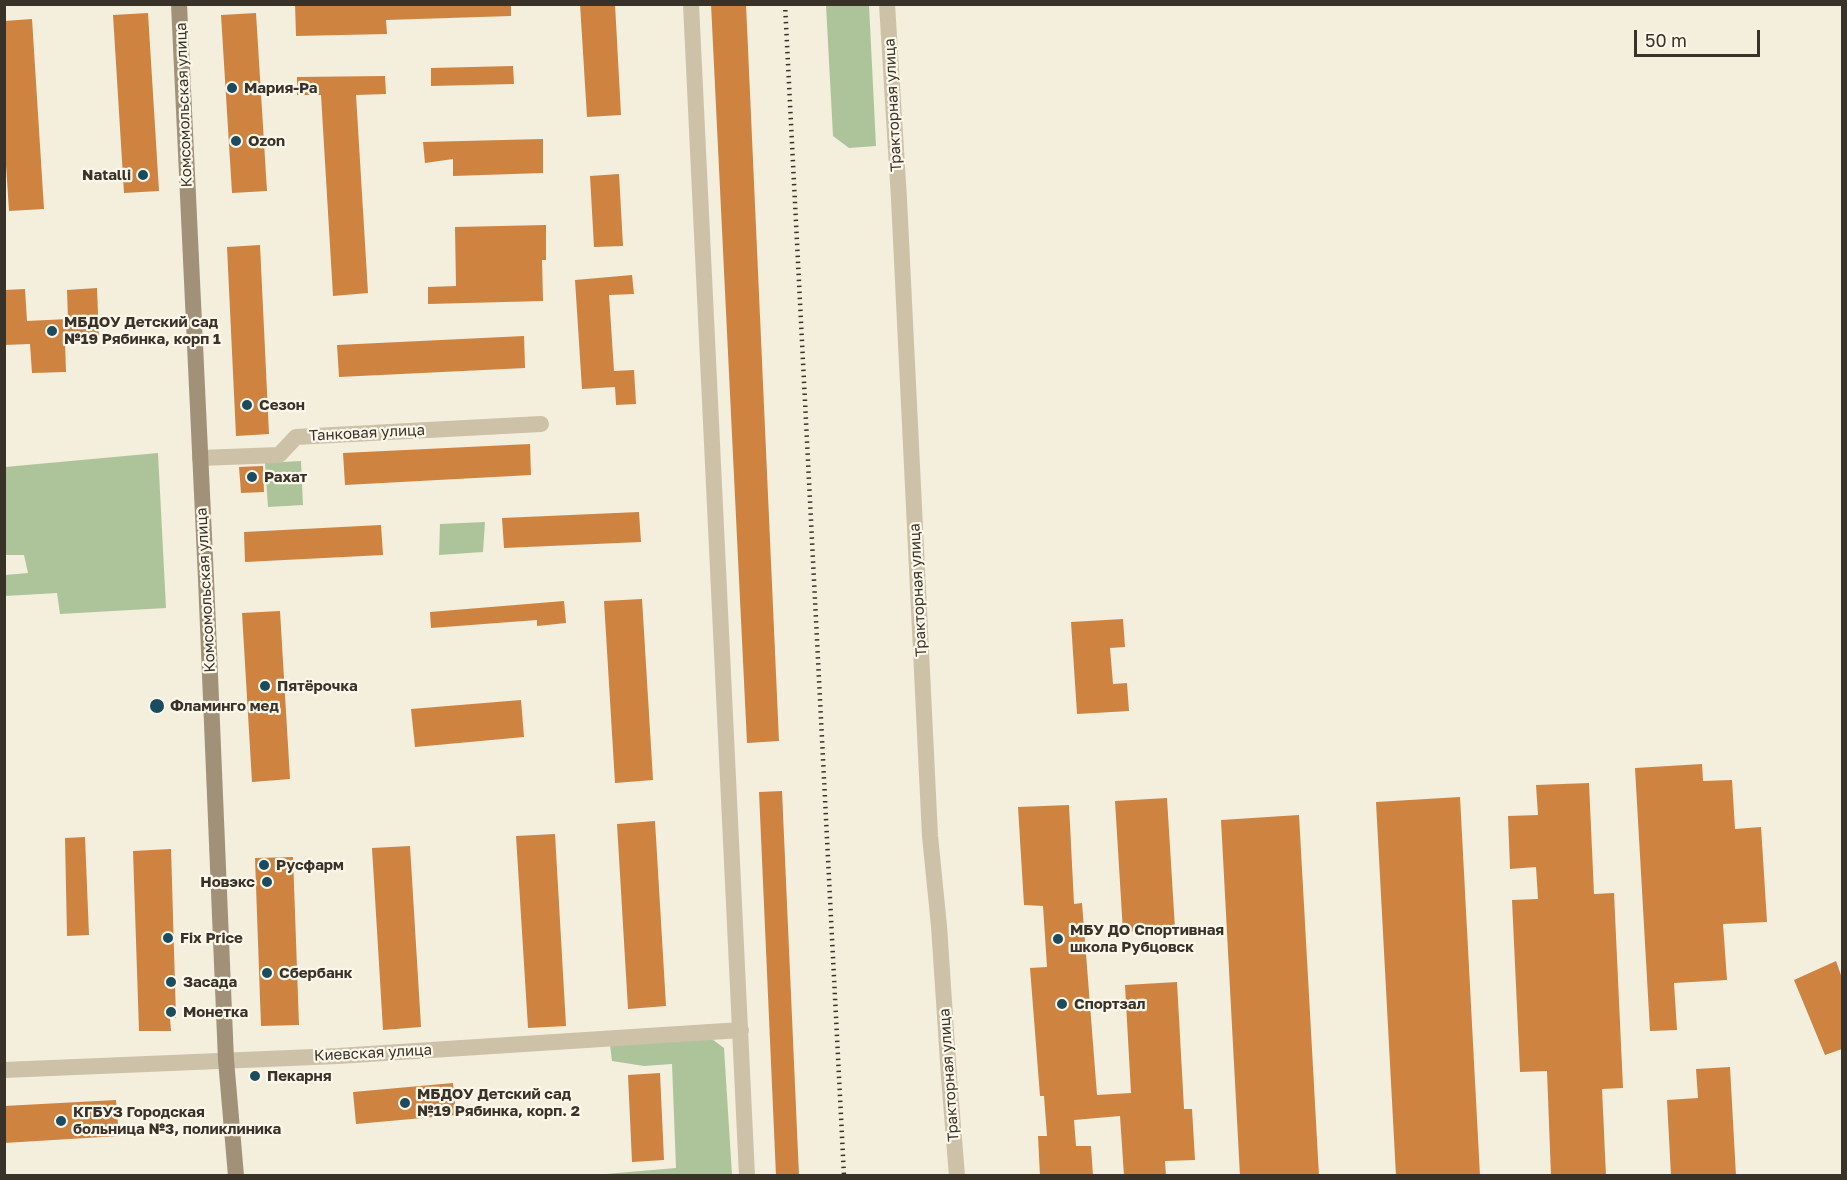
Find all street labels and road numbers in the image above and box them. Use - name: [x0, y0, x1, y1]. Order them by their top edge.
- street label: Комсомольская улица: [172, 22, 196, 188]
- street label: Тракторная улица: [881, 38, 905, 172]
- street label: Танковая улица: [309, 421, 425, 445]
- street label: Комсомольская улица: [193, 507, 219, 673]
- street label: Тракторная улица: [906, 523, 930, 657]
- street label: Тракторная улица: [935, 1008, 963, 1142]
- street label: Киевская улица: [314, 1041, 432, 1065]

